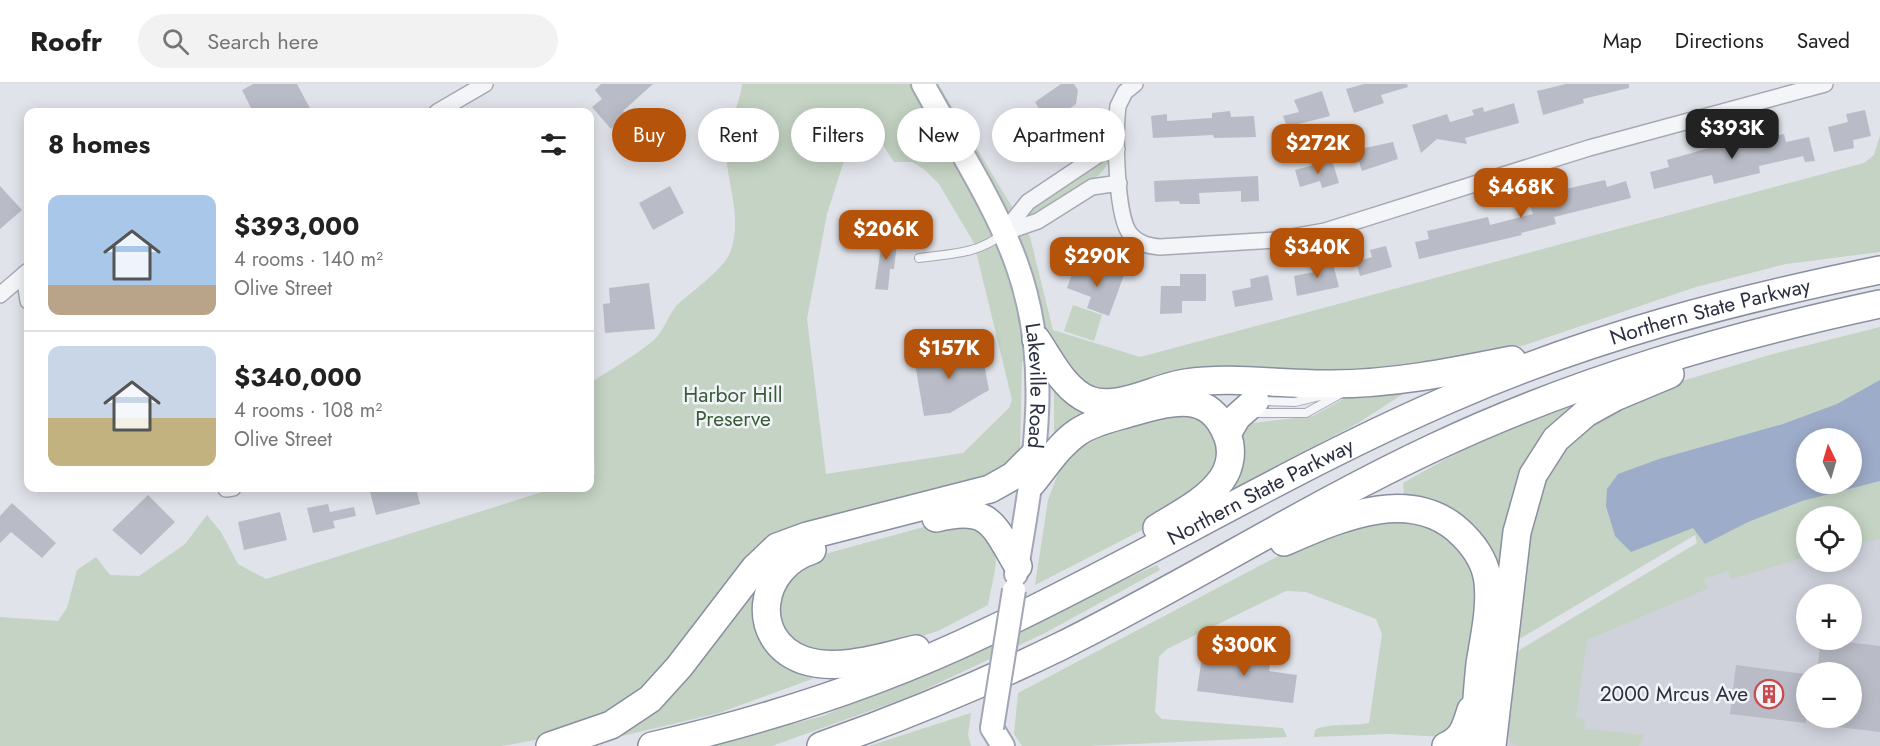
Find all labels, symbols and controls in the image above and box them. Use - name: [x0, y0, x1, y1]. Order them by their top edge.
- search box: [138, 14, 558, 68]
- text: Roofr: [30, 21, 102, 62]
- icon: search: [159, 25, 192, 58]
- text: Search here: [207, 25, 319, 57]
- text: Map: [1603, 26, 1642, 56]
- text: Directions: [1675, 26, 1764, 56]
- text: Saved: [1797, 26, 1850, 56]
- chip: Buy: [612, 108, 686, 162]
- chip: Rent: [698, 108, 779, 162]
- chip: Filters: [791, 108, 885, 162]
- chip: New: [897, 108, 980, 162]
- chip: Apartment: [992, 108, 1125, 162]
- pin: $393K: [1690, 109, 1774, 160]
- text: $393K: [1700, 114, 1764, 143]
- pin: $272K: [1276, 124, 1360, 175]
- text: 8 homes: [48, 125, 150, 163]
- icon: filters: [537, 128, 570, 161]
- text: $272K: [1286, 129, 1350, 158]
- pin: $468K: [1479, 168, 1563, 219]
- text: $468K: [1488, 173, 1554, 202]
- text: $393,000: [234, 207, 360, 245]
- pin: $206K: [844, 210, 928, 261]
- text: $206K: [853, 215, 919, 244]
- icon: home: [96, 219, 168, 291]
- pin: $340K: [1275, 228, 1359, 279]
- text: $340K: [1284, 233, 1350, 262]
- pin: $290K: [1055, 237, 1139, 288]
- text: $290K: [1064, 242, 1130, 271]
- text: 4 rooms · 140 m²: [234, 245, 383, 274]
- street label: Northern State Parkway: [1606, 270, 1814, 353]
- text: Olive Street: [234, 274, 332, 303]
- street label: Lakeville Road: [1017, 321, 1053, 450]
- pin: $157K: [907, 329, 991, 380]
- text: $157K: [918, 334, 980, 363]
- text: $340,000: [234, 358, 362, 396]
- icon: home: [96, 370, 168, 442]
- park label: Harbor Hill Preserve: [683, 380, 783, 434]
- text: 4 rooms · 108 m²: [234, 396, 382, 425]
- text: Olive Street: [234, 425, 332, 454]
- north arrow: [1796, 428, 1862, 494]
- map controls: [1796, 428, 1862, 728]
- street label: Northern State Parkway: [1162, 430, 1359, 553]
- button: locate: [1796, 506, 1862, 572]
- button: +: [1796, 584, 1862, 650]
- pin: $300K: [1202, 626, 1286, 677]
- text: $300K: [1211, 631, 1277, 660]
- button: −: [1796, 662, 1862, 728]
- building icon: 2000 Mrcus Ave: [1753, 678, 1785, 710]
- place label: 2000 Mrcus Ave: [1600, 679, 1748, 709]

